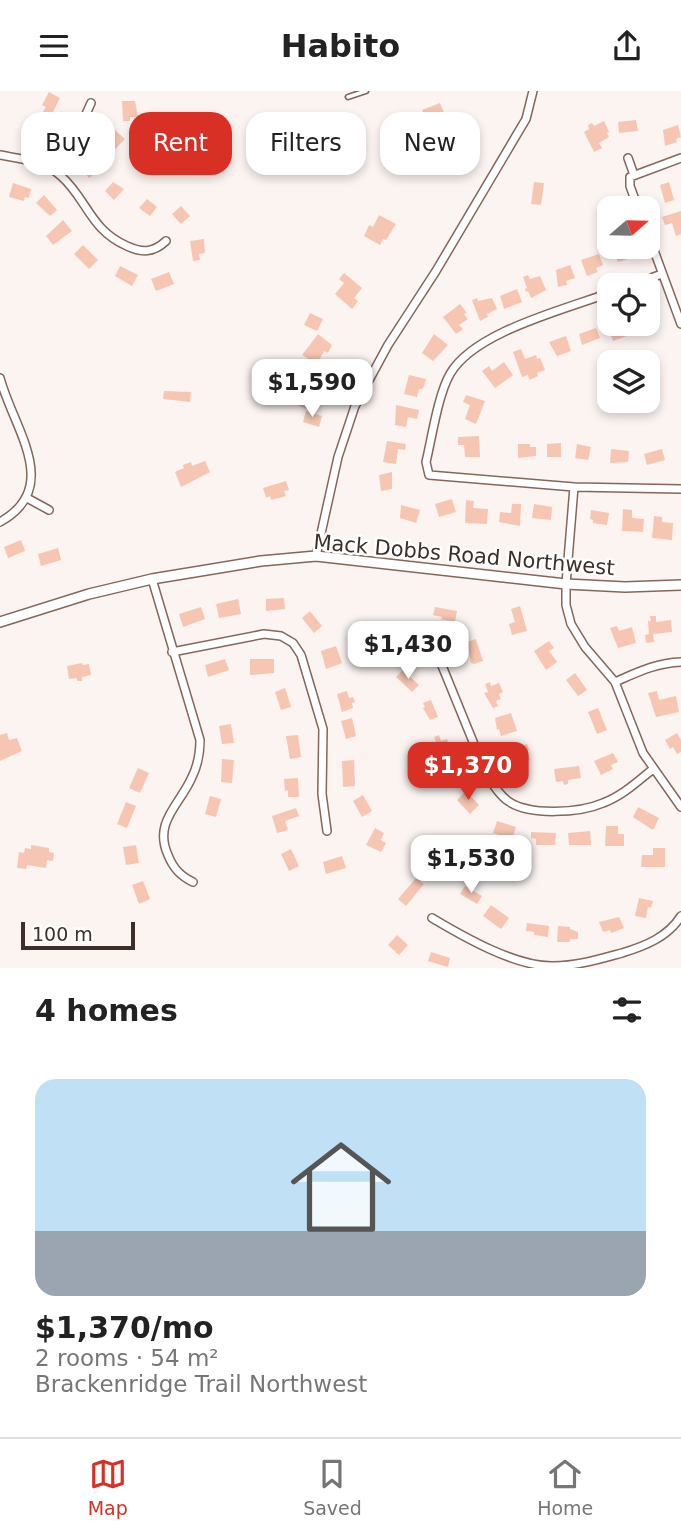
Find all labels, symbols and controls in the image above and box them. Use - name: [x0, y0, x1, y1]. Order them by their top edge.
- icon: menu: [35, 27, 73, 65]
- text: Habito: [281, 27, 400, 65]
- icon: share: [608, 27, 646, 65]
- chip: Buy: [21, 112, 115, 175]
- chip: Rent: [129, 112, 232, 175]
- chip: Filters: [246, 112, 366, 175]
- chip: New: [380, 112, 480, 175]
- north arrow: [597, 196, 660, 259]
- map controls: [597, 196, 660, 413]
- button: locate: [597, 273, 660, 336]
- button: layers: [597, 350, 660, 413]
- pin: $1,590: [255, 359, 369, 419]
- text: $1,590: [268, 369, 356, 395]
- street label: Mack Dobbs Road Northwest: [313, 530, 615, 580]
- pin: $1,430: [351, 621, 465, 681]
- text: $1,430: [364, 631, 452, 657]
- pin: $1,370: [411, 743, 525, 802]
- text: $1,370: [424, 752, 512, 778]
- pin: $1,530: [414, 835, 528, 895]
- text: $1,530: [427, 845, 515, 871]
- scale bar: [21, 919, 135, 951]
- text: 100 m: [32, 923, 93, 945]
- icon: filters: [608, 991, 646, 1029]
- text: 4 homes: [35, 993, 178, 1028]
- icon: home: [278, 1124, 404, 1250]
- text: $1,370/mo: [35, 1310, 214, 1345]
- text: 2 rooms · 54 m²: [35, 1345, 219, 1371]
- text: Brackenridge Trail Northwest: [35, 1371, 367, 1397]
- tab: Map: [88, 1455, 128, 1519]
- tab: Saved: [303, 1455, 362, 1519]
- tab: Home: [537, 1455, 593, 1519]

